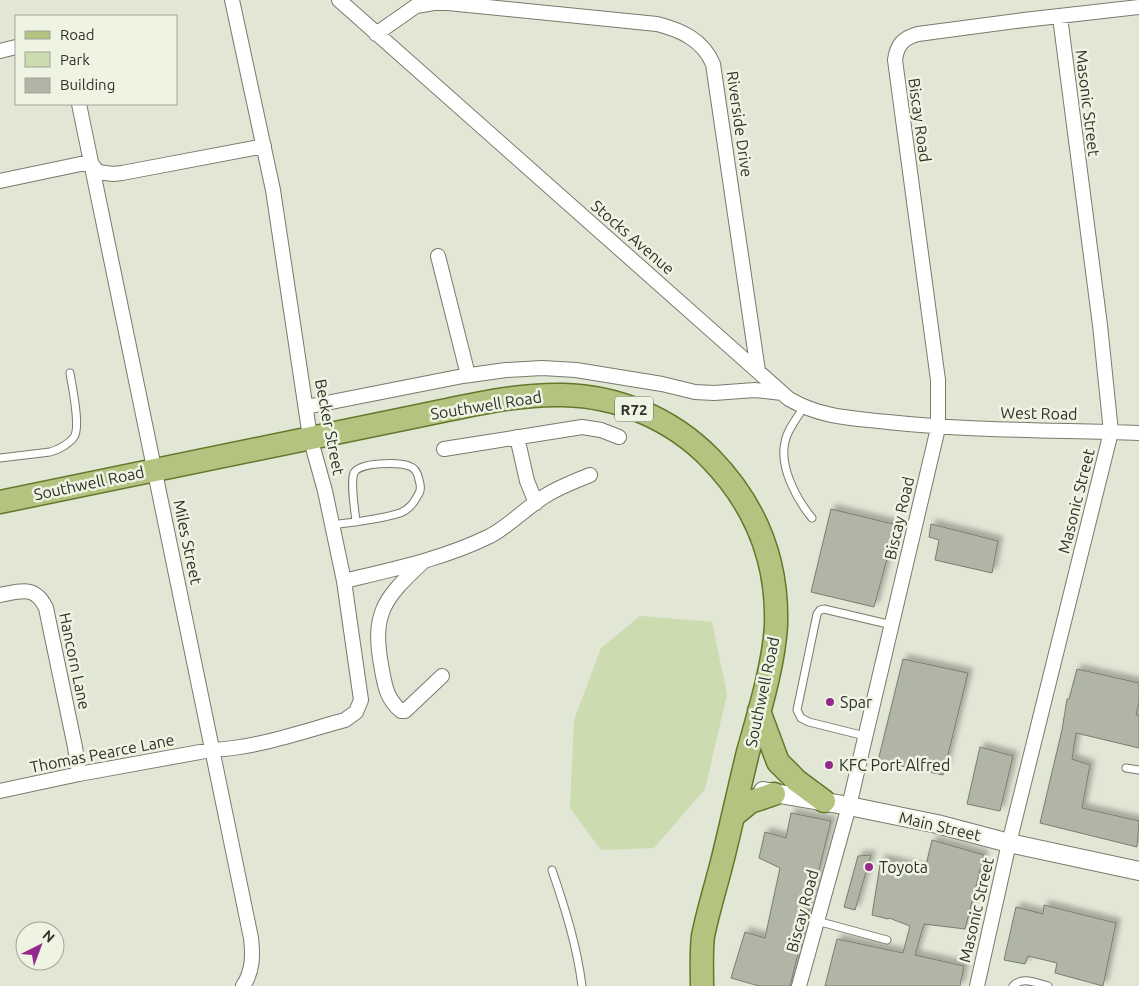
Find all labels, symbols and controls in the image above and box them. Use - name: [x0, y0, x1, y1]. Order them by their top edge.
- legend: [15, 15, 178, 105]
- text: Road: [60, 26, 95, 43]
- street label: Masonic Street: [1073, 49, 1104, 158]
- text: Park: [60, 51, 90, 68]
- street label: Riverside Drive: [724, 70, 756, 178]
- text: Building: [60, 76, 115, 93]
- street label: Biscay Road: [905, 77, 935, 163]
- street label: Stocks Avenue: [588, 196, 678, 278]
- street label: Becker Street: [312, 377, 348, 477]
- street label: Southwell Road: [429, 387, 543, 423]
- road number: R72: [615, 396, 653, 422]
- street label: West Road: [1000, 403, 1078, 423]
- street label: Masonic Street: [1054, 446, 1098, 555]
- street label: Southwell Road: [32, 463, 146, 503]
- street label: Biscay Road: [881, 475, 917, 561]
- street label: Miles Street: [170, 498, 206, 587]
- street label: Hancorn Lane: [56, 611, 94, 711]
- street label: Southwell Road: [742, 635, 782, 749]
- place label: Spar: [840, 693, 872, 711]
- marker: Spar: [824, 696, 836, 708]
- street label: Thomas Pearce Lane: [28, 730, 176, 776]
- place label: KFC Port Alfred: [839, 756, 950, 774]
- marker: KFC Port Alfred: [823, 759, 835, 771]
- street label: Main Street: [897, 808, 983, 844]
- street label: Masonic Street: [955, 855, 997, 964]
- place label: Toyota: [879, 858, 928, 876]
- marker: Toyota: [863, 861, 875, 873]
- street label: Biscay Road: [782, 868, 822, 954]
- north arrow: [15, 921, 65, 971]
- text: N: [39, 927, 58, 946]

